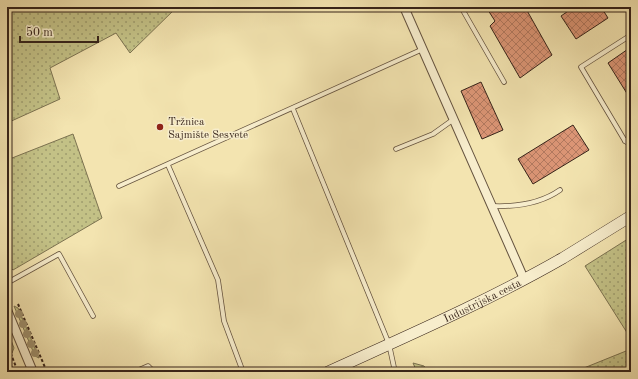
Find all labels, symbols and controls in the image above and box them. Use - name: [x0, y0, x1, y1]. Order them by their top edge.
- scale bar: [20, 18, 98, 44]
- text: 50 m: [26, 26, 53, 39]
- place label: Tržnica Sajmište Sesvete: [168, 117, 248, 141]
- marker: Tržnica Sajmište Sesvete: [155, 122, 165, 132]
- street label: Industrijska cesta: [442, 278, 524, 325]

